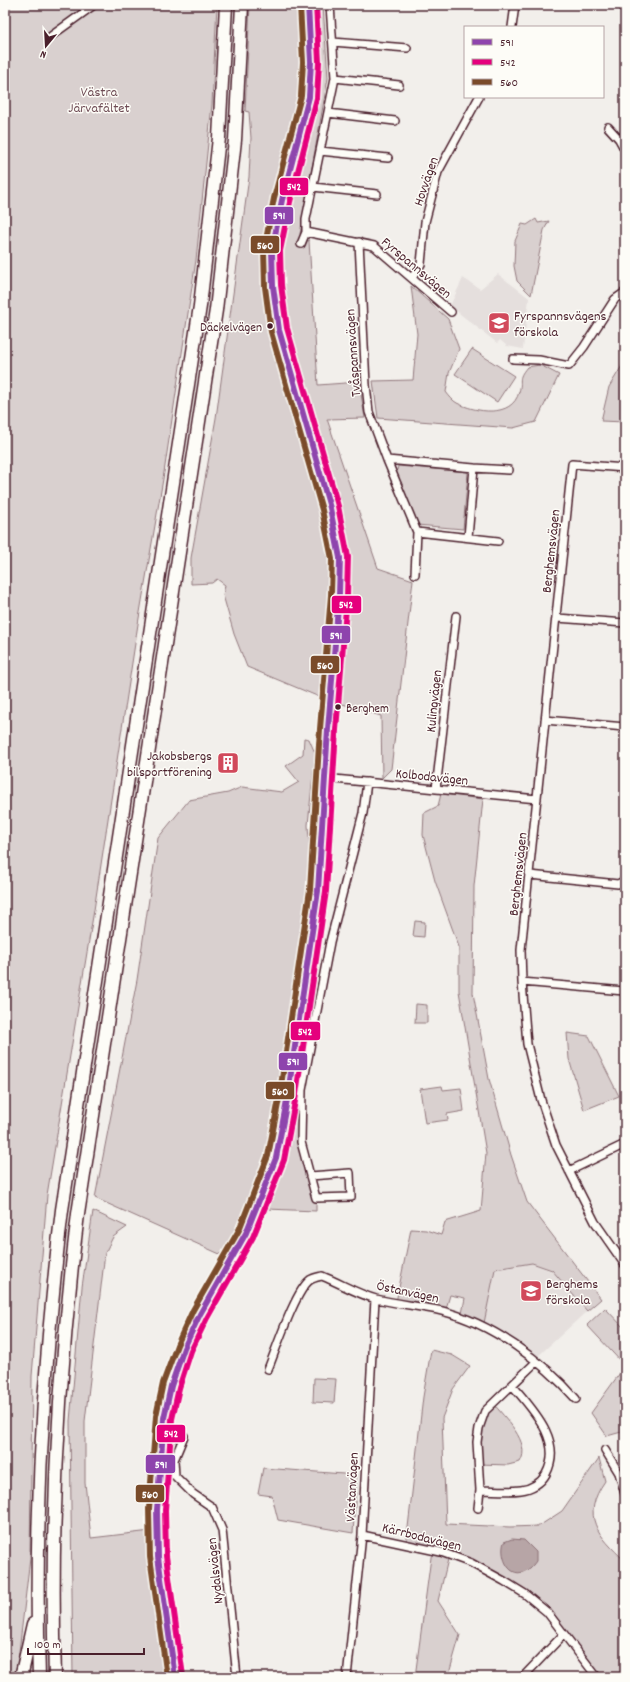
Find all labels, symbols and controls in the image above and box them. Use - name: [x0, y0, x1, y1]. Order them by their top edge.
- north arrow: [26, 26, 66, 66]
- legend: [464, 26, 604, 98]
- text: 591: [500, 35, 514, 52]
- text: N: [38, 45, 49, 62]
- text: 542: [500, 55, 516, 72]
- text: 560: [500, 75, 518, 92]
- park label: Västra Järvafältet: [68, 83, 130, 119]
- street label: Hovvägen: [409, 154, 445, 209]
- line badge: 542: [279, 177, 309, 196]
- text: 542: [287, 180, 301, 196]
- line badge: 591: [264, 206, 294, 225]
- text: 591: [273, 209, 285, 225]
- street label: Fyrspannsvägen: [376, 233, 455, 304]
- line badge: 560: [250, 235, 280, 254]
- text: 560: [257, 239, 273, 255]
- place label: Fyrspannsvägens förskola: [514, 307, 606, 343]
- street label: Tvåspannsvägen: [341, 308, 367, 397]
- school or university icon: Fyrspannsvägens förskola: [486, 310, 512, 336]
- place label: Däckelvägen: [200, 319, 262, 338]
- marker: Däckelvägen: [265, 321, 275, 331]
- street label: Berghemsvägen: [538, 508, 566, 594]
- line badge: 542: [331, 595, 362, 614]
- text: 542: [339, 598, 353, 614]
- line badge: 591: [321, 625, 351, 644]
- text: 591: [330, 629, 342, 645]
- line badge: 560: [310, 655, 340, 674]
- text: 560: [317, 659, 333, 675]
- street label: Kulingvägen: [422, 669, 448, 733]
- place label: Berghem: [346, 700, 389, 719]
- marker: Berghem: [333, 702, 343, 712]
- place label: Jakobsbergs bilsportförening: [127, 747, 212, 783]
- building icon: Jakobsbergs bilsportförening: [215, 750, 241, 776]
- street label: Kolbodavägen: [394, 764, 469, 792]
- street label: Berghemsvägen: [505, 831, 533, 917]
- line badge: 542: [290, 1021, 321, 1041]
- text: 542: [298, 1025, 312, 1041]
- line badge: 591: [278, 1052, 308, 1071]
- text: 591: [287, 1055, 299, 1071]
- line badge: 560: [265, 1081, 295, 1100]
- text: 560: [272, 1085, 288, 1101]
- place label: Berghems förskola: [546, 1275, 598, 1311]
- street label: Östanvägen: [375, 1277, 441, 1309]
- school or university icon: Berghems förskola: [518, 1278, 544, 1304]
- line badge: 542: [156, 1424, 186, 1443]
- text: 542: [164, 1427, 178, 1443]
- street label: Västanvägen: [341, 1452, 365, 1522]
- line badge: 591: [145, 1454, 176, 1474]
- text: 591: [155, 1458, 167, 1474]
- line badge: 560: [135, 1484, 165, 1503]
- text: 560: [142, 1488, 158, 1504]
- street label: Kärrbodavägen: [380, 1518, 463, 1557]
- street label: Nydalsvägen: [203, 1537, 229, 1605]
- scale bar: [28, 1630, 144, 1656]
- text: 100 m: [34, 1637, 61, 1654]

